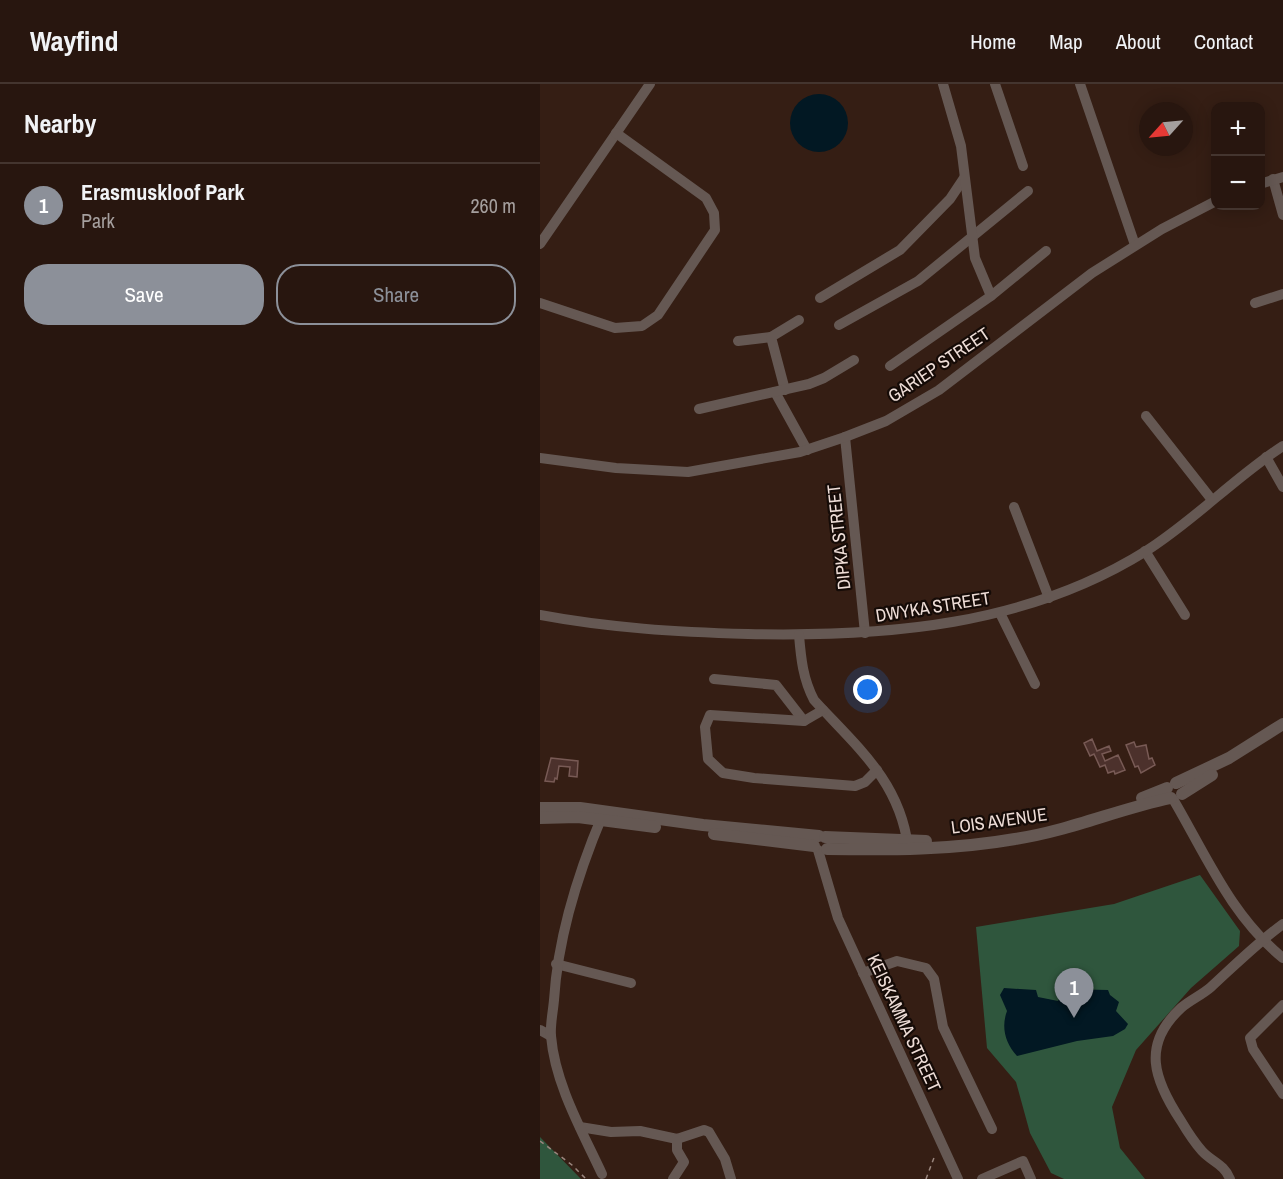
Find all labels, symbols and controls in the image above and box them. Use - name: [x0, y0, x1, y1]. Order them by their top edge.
- text: Wayfind: [30, 22, 118, 60]
- text: Home: [970, 27, 1016, 56]
- text: Map: [1049, 27, 1083, 56]
- text: About: [1116, 27, 1161, 56]
- text: Contact: [1194, 27, 1253, 56]
- north arrow: [1139, 102, 1193, 156]
- map controls: [1211, 102, 1265, 210]
- button: +: [1211, 102, 1265, 156]
- text: Nearby: [24, 106, 96, 141]
- button: −: [1211, 156, 1265, 210]
- text: Erasmuskloof Park: [81, 177, 244, 207]
- text: 1: [39, 192, 48, 219]
- text: 260 m: [470, 192, 516, 219]
- text: Park: [81, 207, 115, 234]
- button: Save: [24, 264, 264, 325]
- button: Share: [276, 264, 516, 325]
- street label: GARIEP STREET: [883, 321, 995, 408]
- street label: DIPKA STREET: [821, 483, 856, 591]
- street label: DWYKA STREET: [874, 585, 992, 628]
- your location: [853, 675, 882, 704]
- street label: LOIS AVENUE: [949, 801, 1048, 840]
- street label: KEISKAMMA STREET: [862, 950, 947, 1096]
- pin: 1: [1054, 968, 1094, 1018]

